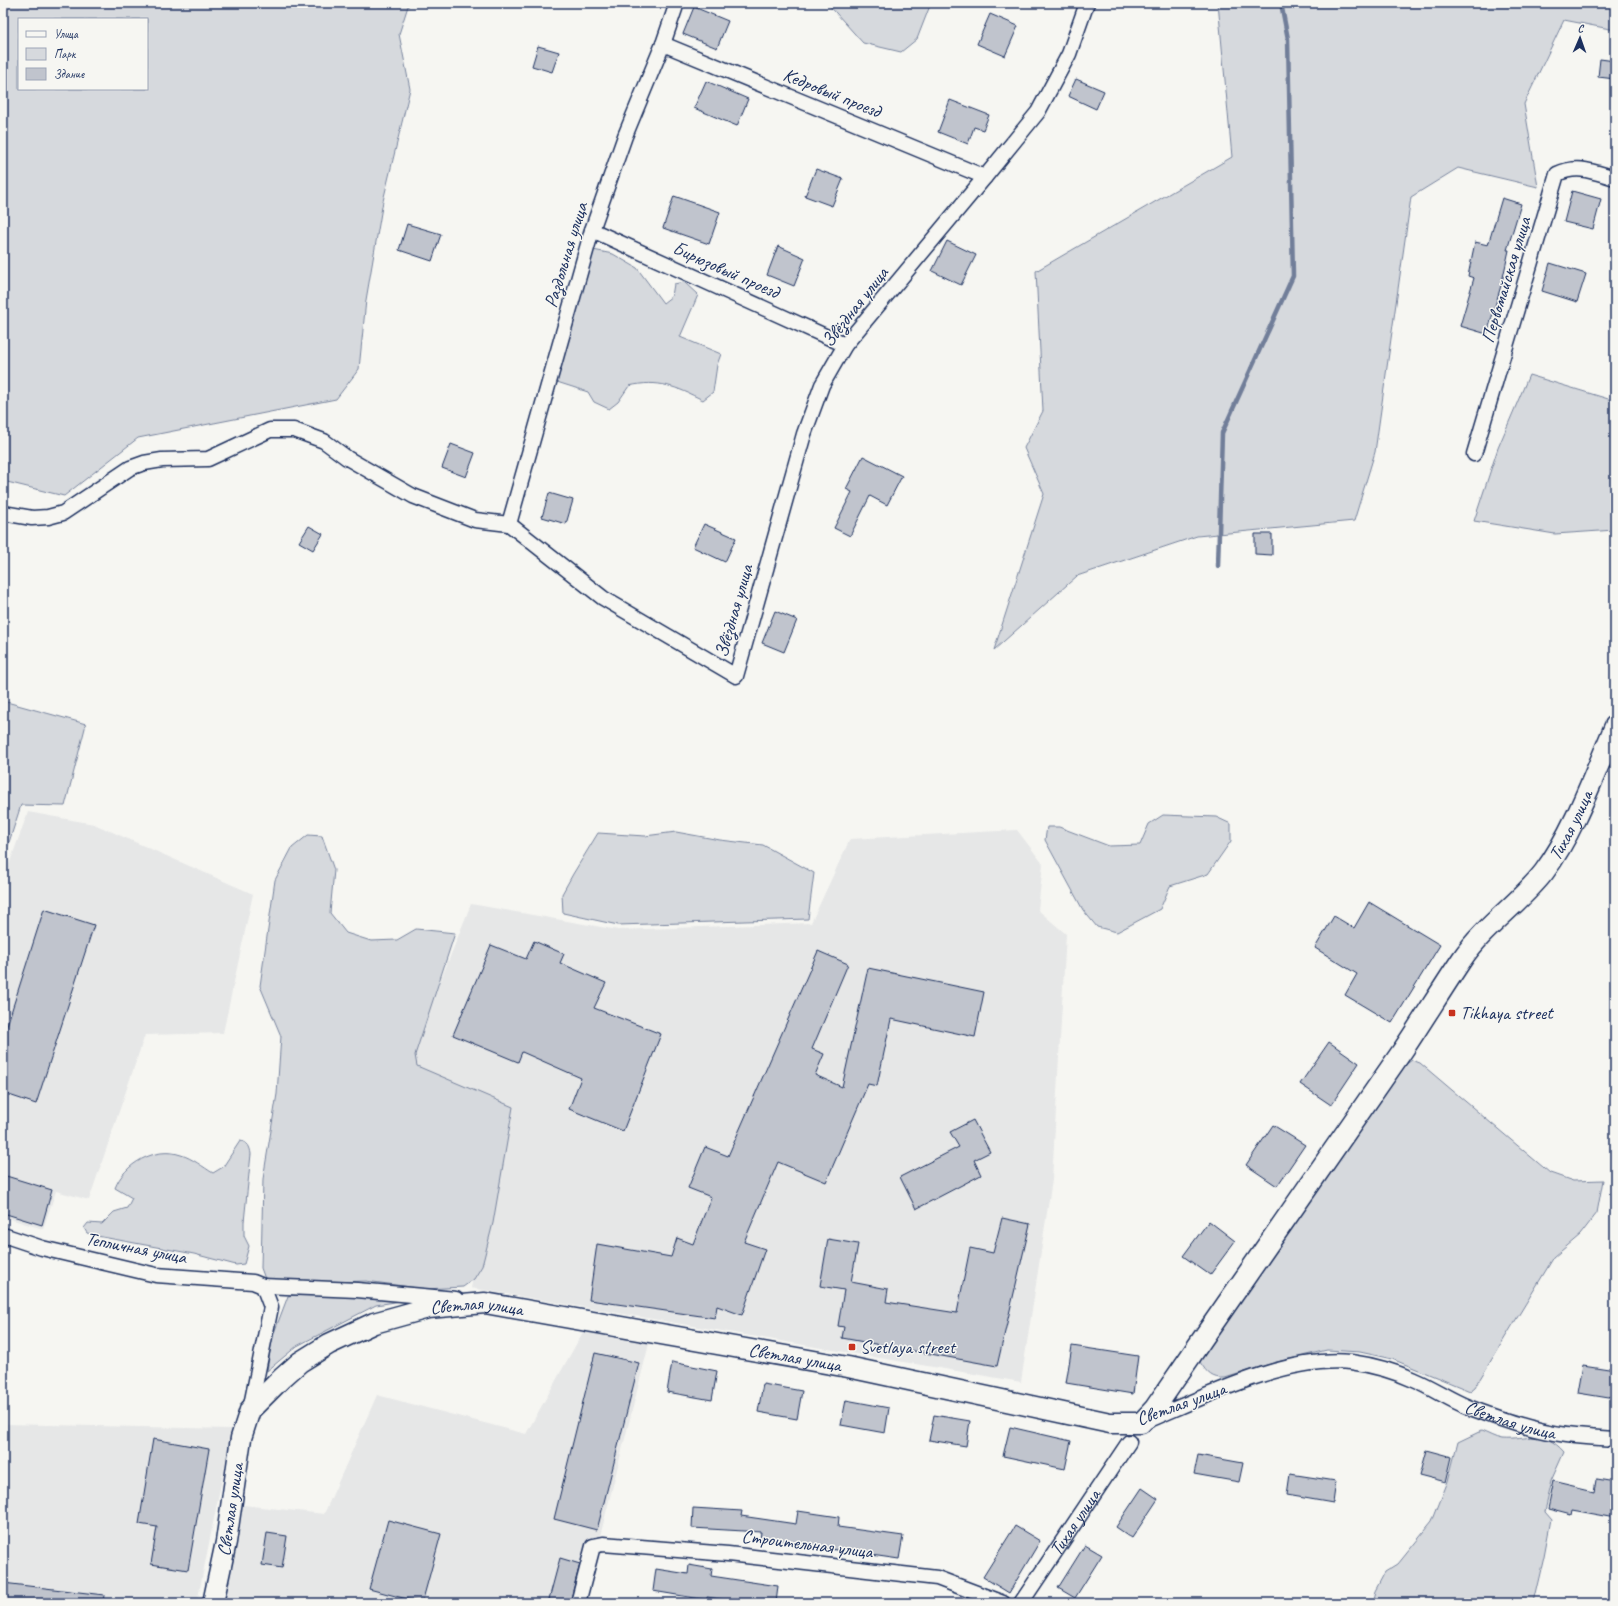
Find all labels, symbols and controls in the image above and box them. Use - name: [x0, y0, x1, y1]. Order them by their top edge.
- legend: [18, 18, 148, 90]
- north arrow: [1560, 18, 1600, 58]
- text: С: [1577, 21, 1585, 35]
- text: Улица: [54, 26, 79, 42]
- text: Парк: [54, 46, 77, 62]
- street label: Кедровый проезд: [780, 63, 886, 124]
- text: Здание: [54, 66, 85, 82]
- street label: Раздольная улица: [539, 198, 594, 310]
- street label: Первомайская улица: [1475, 213, 1537, 346]
- street label: Бирюзовый проезд: [669, 236, 785, 305]
- street label: Звёздная улица: [816, 261, 895, 352]
- street label: Звёздная улица: [709, 561, 759, 660]
- street label: Тихая улица: [1543, 785, 1599, 865]
- place label: Tikhaya street: [1460, 1001, 1554, 1025]
- marker: Tikhaya street: [1447, 1008, 1457, 1018]
- street label: Тепличная улица: [83, 1226, 190, 1270]
- street label: Светлая улица: [429, 1291, 527, 1322]
- place label: Svetlaya street: [860, 1335, 957, 1359]
- street label: Светлая улица: [747, 1338, 845, 1378]
- marker: Svetlaya street: [847, 1342, 857, 1352]
- street label: Светлая улица: [1133, 1376, 1231, 1431]
- street label: Светлая улица: [1461, 1395, 1560, 1446]
- street label: Светлая улица: [211, 1459, 250, 1558]
- street label: Тихая улица: [1044, 1483, 1107, 1560]
- street label: Строительная улица: [740, 1524, 875, 1564]

